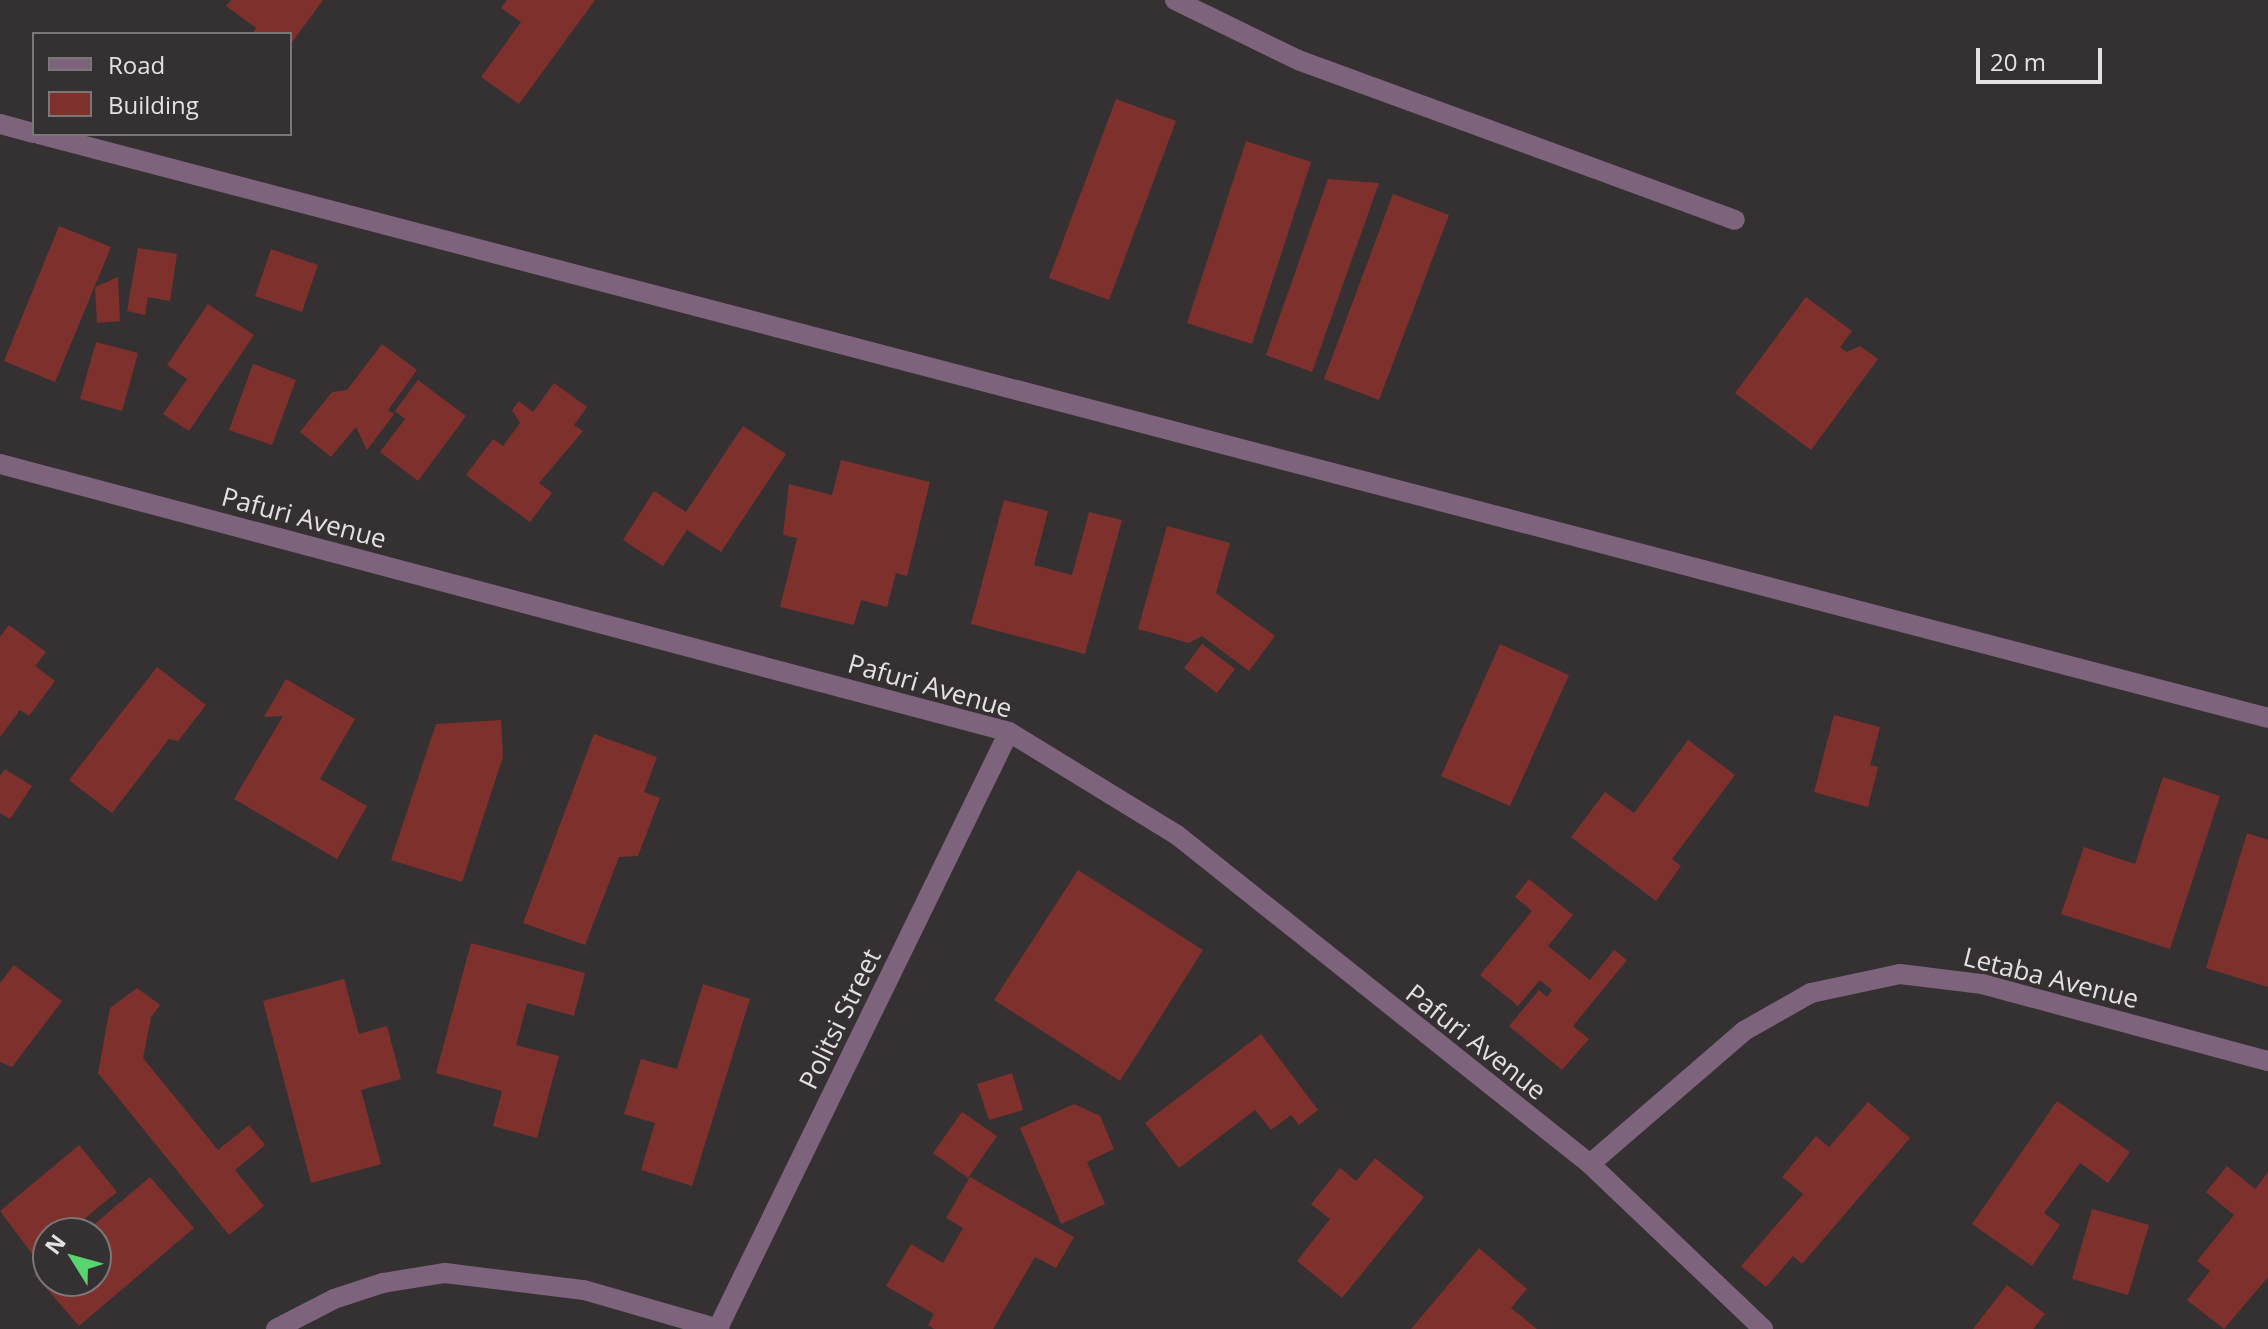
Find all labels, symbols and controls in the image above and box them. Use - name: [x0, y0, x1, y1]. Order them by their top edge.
- legend: [32, 32, 292, 136]
- scale bar: [1980, 32, 2106, 82]
- text: 20 m: [1990, 45, 2046, 78]
- text: Road: [108, 48, 165, 81]
- text: Building: [108, 88, 199, 121]
- street label: Pafuri Avenue: [218, 481, 390, 555]
- street label: Pafuri Avenue: [844, 648, 1016, 724]
- street label: Letaba Avenue: [1960, 941, 2142, 1015]
- street label: Politsi Street: [793, 944, 887, 1094]
- street label: Pafuri Avenue: [1400, 978, 1552, 1106]
- north arrow: [32, 1217, 112, 1297]
- text: N: [37, 1228, 72, 1260]

